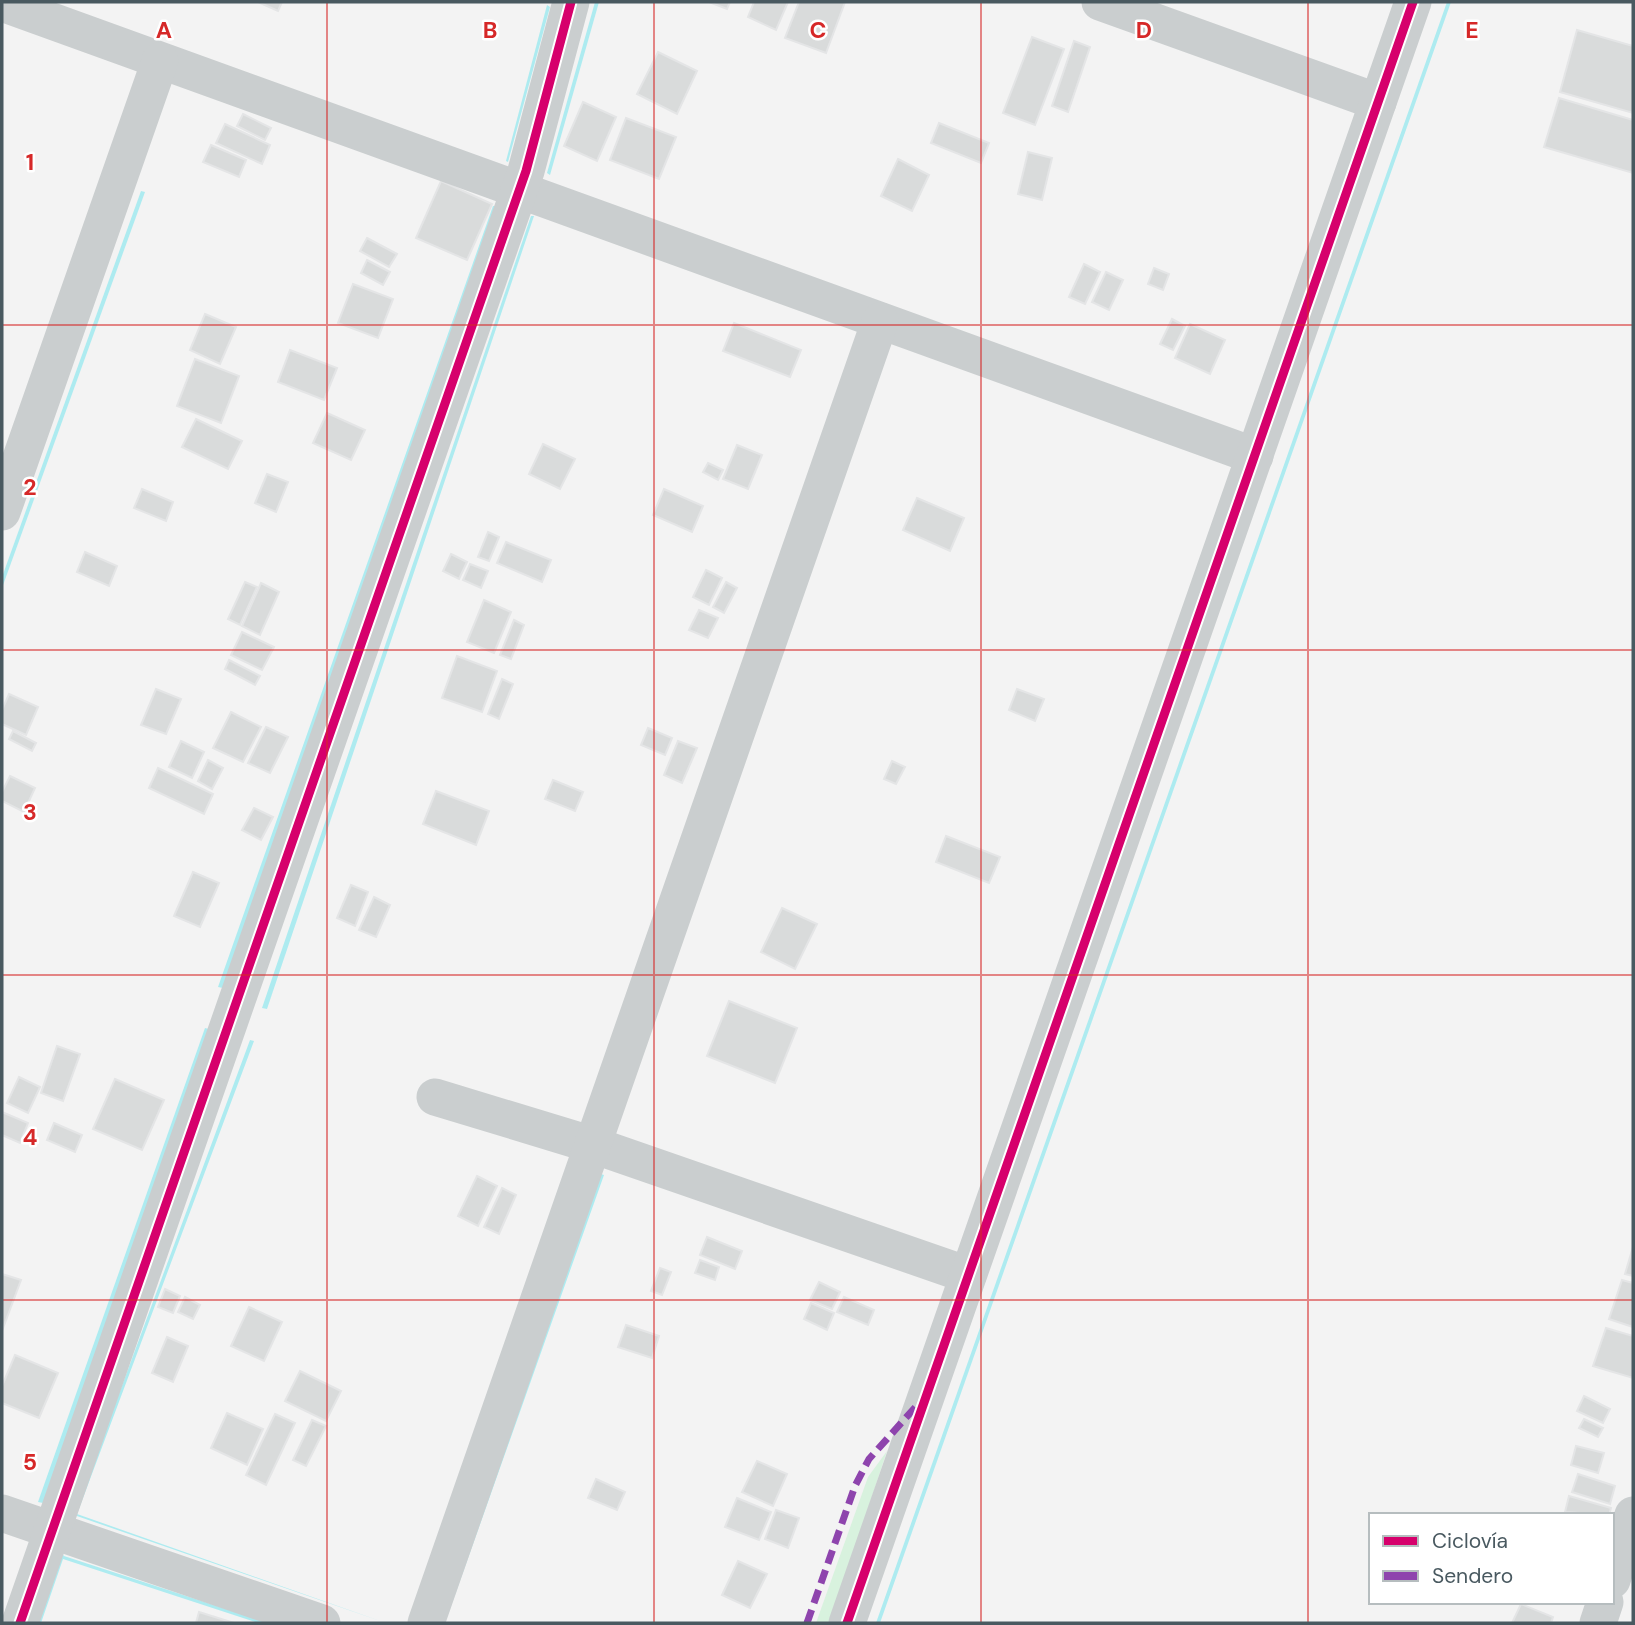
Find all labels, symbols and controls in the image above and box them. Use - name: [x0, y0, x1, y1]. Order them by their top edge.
- text: A: [156, 15, 172, 45]
- text: B: [483, 15, 497, 45]
- text: C: [810, 15, 826, 45]
- text: D: [1136, 15, 1152, 45]
- text: E: [1465, 15, 1479, 45]
- text: 1: [26, 147, 34, 177]
- text: 2: [23, 472, 37, 502]
- text: 3: [23, 797, 37, 827]
- text: 4: [23, 1122, 38, 1152]
- text: 5: [23, 1447, 37, 1477]
- legend: [1369, 1513, 1614, 1604]
- text: Ciclovía: [1432, 1527, 1508, 1555]
- text: Sendero: [1432, 1562, 1513, 1590]

